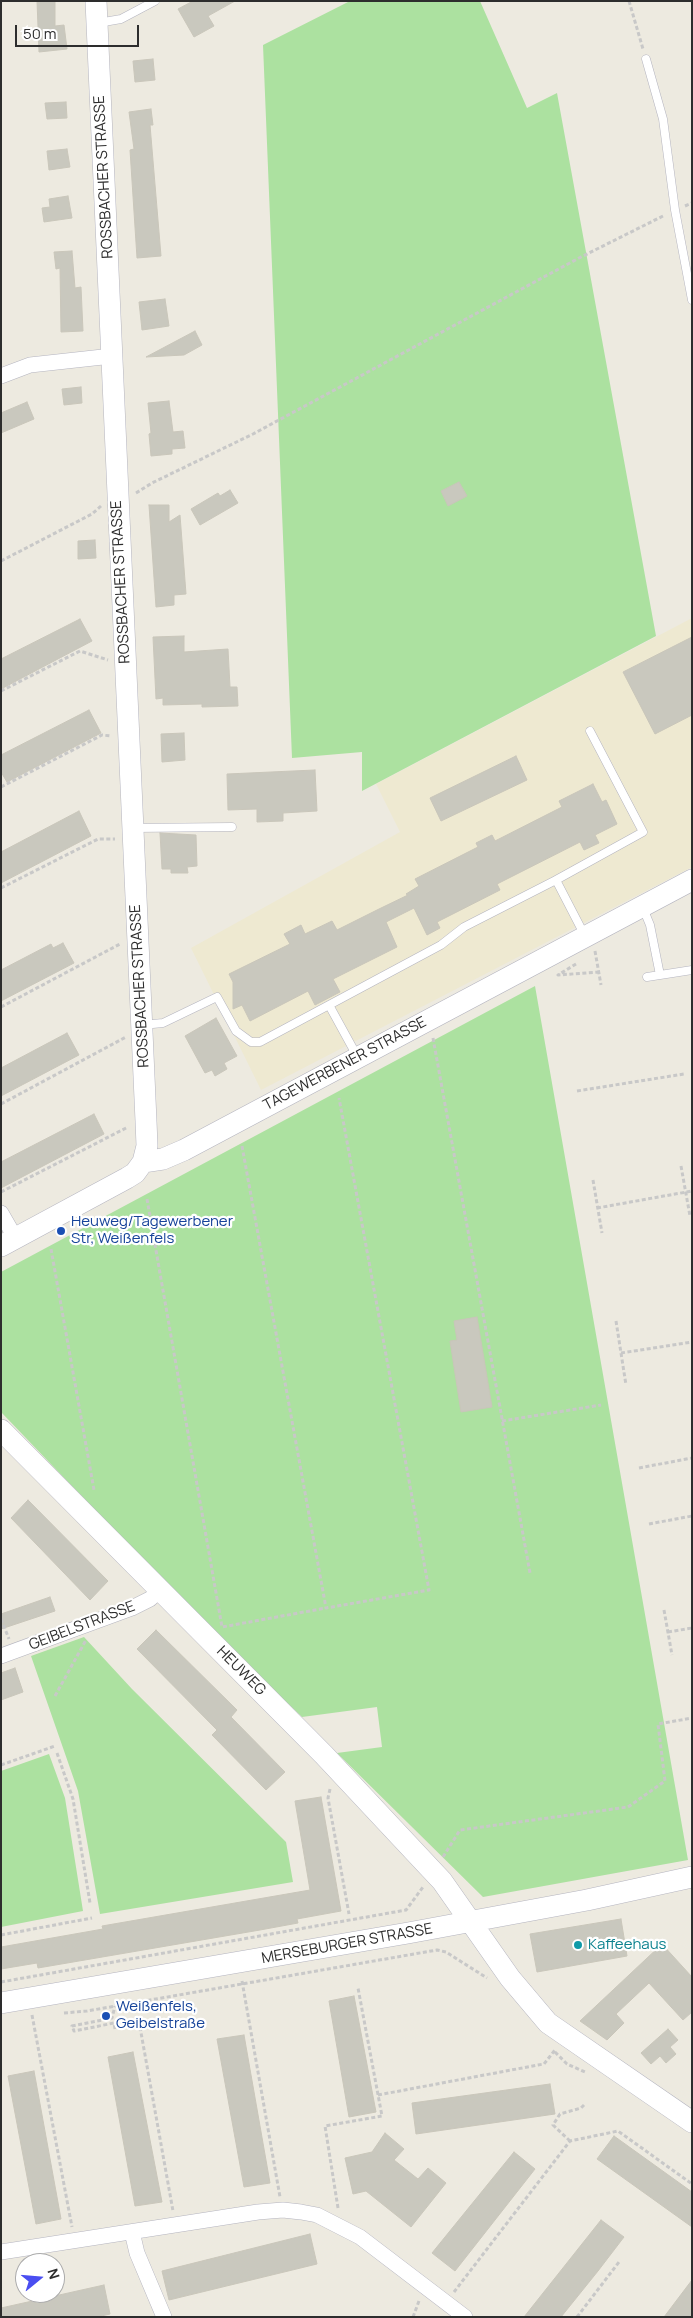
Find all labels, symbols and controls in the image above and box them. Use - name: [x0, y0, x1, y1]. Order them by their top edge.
- scale bar: [18, 15, 141, 47]
- text: 50 m: [23, 23, 57, 44]
- street label: ROSSBACHER STRASSE: [91, 95, 117, 259]
- street label: ROSSBACHER STRASSE: [108, 500, 134, 664]
- street label: ROSSBACHER STRASSE: [127, 904, 153, 1068]
- street label: TAGEWERBENER STRASSE: [260, 1013, 430, 1115]
- place label: Heuweg/Tagewerbener Str, Weißenfels: [71, 1213, 233, 1248]
- marker: Heuweg/Tagewerbener Str, Weißenfels: [55, 1225, 67, 1237]
- street label: GEIBELSTRASSE: [26, 1598, 138, 1654]
- street label: HEUWEG: [213, 1643, 269, 1699]
- street label: MERSEBURGER STRASSE: [260, 1920, 434, 1968]
- place label: Kaffeehaus: [588, 1936, 666, 1954]
- marker: Kaffeehaus: [572, 1939, 584, 1951]
- place label: Weißenfels, Geibelstraße: [116, 1998, 205, 2033]
- marker: Weißenfels, Geibelstraße: [100, 2010, 112, 2022]
- north arrow: [15, 2253, 65, 2303]
- text: N: [43, 2266, 64, 2281]

